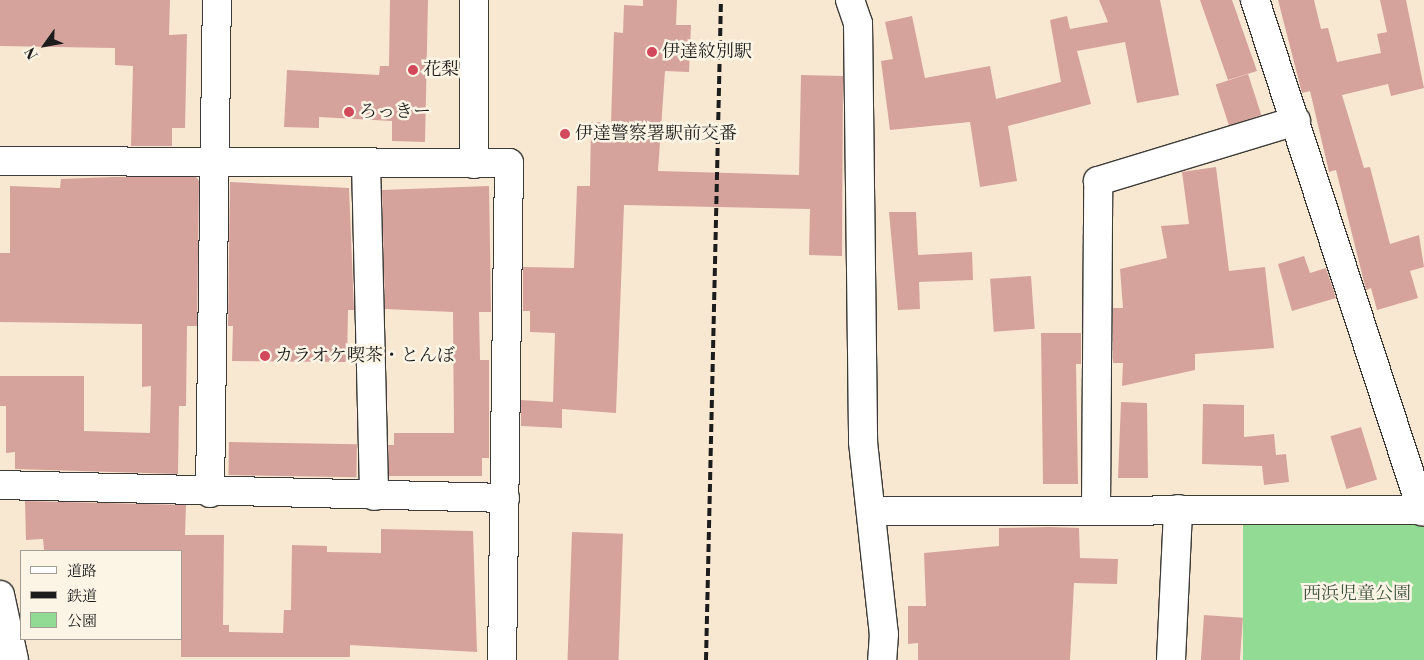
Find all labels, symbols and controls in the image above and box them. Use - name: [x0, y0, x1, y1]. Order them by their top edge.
- north arrow: [20, 20, 70, 70]
- place label: 伊達紋別駅: [662, 41, 752, 63]
- text: N: [22, 43, 43, 62]
- marker: 伊達紋別駅: [646, 46, 658, 58]
- place label: 花梨: [423, 59, 459, 81]
- marker: 花梨: [407, 64, 419, 76]
- place label: ろっきー: [359, 101, 431, 123]
- marker: ろっきー: [343, 106, 355, 118]
- place label: 伊達警察署駅前交番: [575, 123, 737, 145]
- marker: 伊達警察署駅前交番: [559, 128, 571, 140]
- place label: カラオケ喫茶・とんぼ: [275, 345, 455, 367]
- marker: カラオケ喫茶・とんぼ: [259, 350, 271, 362]
- legend: [20, 550, 182, 640]
- text: 道路: [67, 562, 97, 581]
- park label: 西浜児童公園: [1303, 583, 1411, 605]
- text: 鉄道: [67, 587, 97, 606]
- text: 公園: [67, 612, 97, 631]

